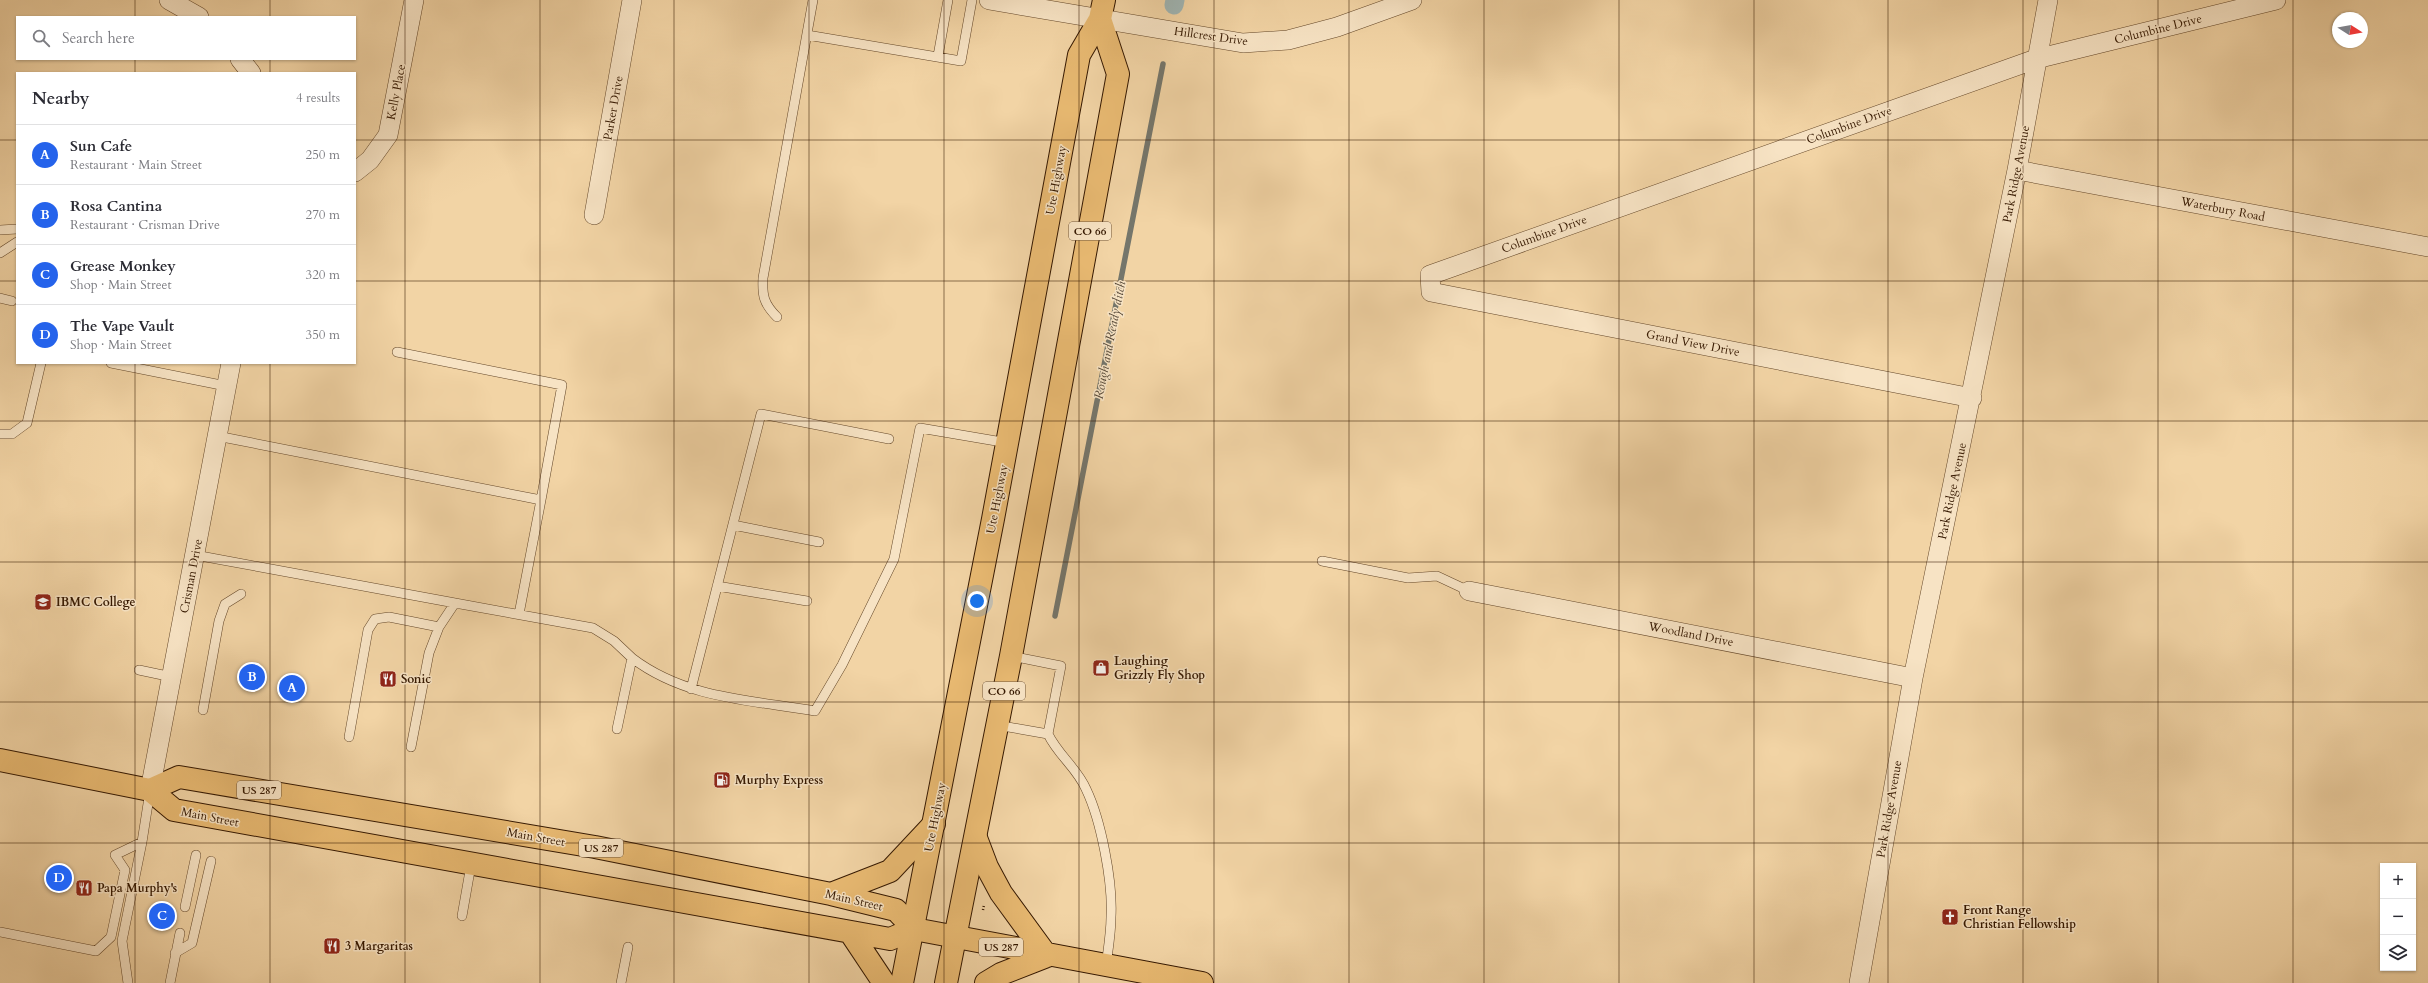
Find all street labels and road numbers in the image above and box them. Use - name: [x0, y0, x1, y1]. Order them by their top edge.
- street label: Columbine Drive: [2113, 10, 2203, 48]
- street label: Hillcrest Drive: [1173, 23, 1249, 49]
- street label: Kelly Place: [383, 63, 409, 121]
- street label: Parker Drive: [599, 75, 627, 141]
- street label: Columbine Drive: [1804, 102, 1894, 148]
- street label: Park Ridge Avenue: [1999, 124, 2033, 224]
- street label: Ute Highway: [1042, 143, 1070, 216]
- street label: Waterbury Road: [2179, 193, 2267, 225]
- street label: Columbine Drive: [1499, 211, 1589, 257]
- road number: CO 66: [1069, 222, 1111, 240]
- street label: Grand View Drive: [1645, 326, 1741, 360]
- street label: Park Ridge Avenue: [1934, 441, 1970, 541]
- street label: Ute Highway: [982, 462, 1012, 535]
- street label: Crisman Drive: [176, 537, 206, 615]
- street label: Woodland Drive: [1646, 618, 1735, 650]
- road number: CO 66: [983, 682, 1025, 700]
- street label: Park Ridge Avenue: [1873, 759, 1905, 859]
- street label: Ute Highway: [920, 780, 950, 853]
- road number: US 287: [237, 781, 281, 799]
- street label: Main Street: [180, 804, 241, 830]
- street label: Main Street: [506, 824, 567, 850]
- road number: US 287: [579, 839, 623, 857]
- street label: Main Street: [824, 886, 885, 914]
- road number: US 287: [979, 938, 1023, 956]

